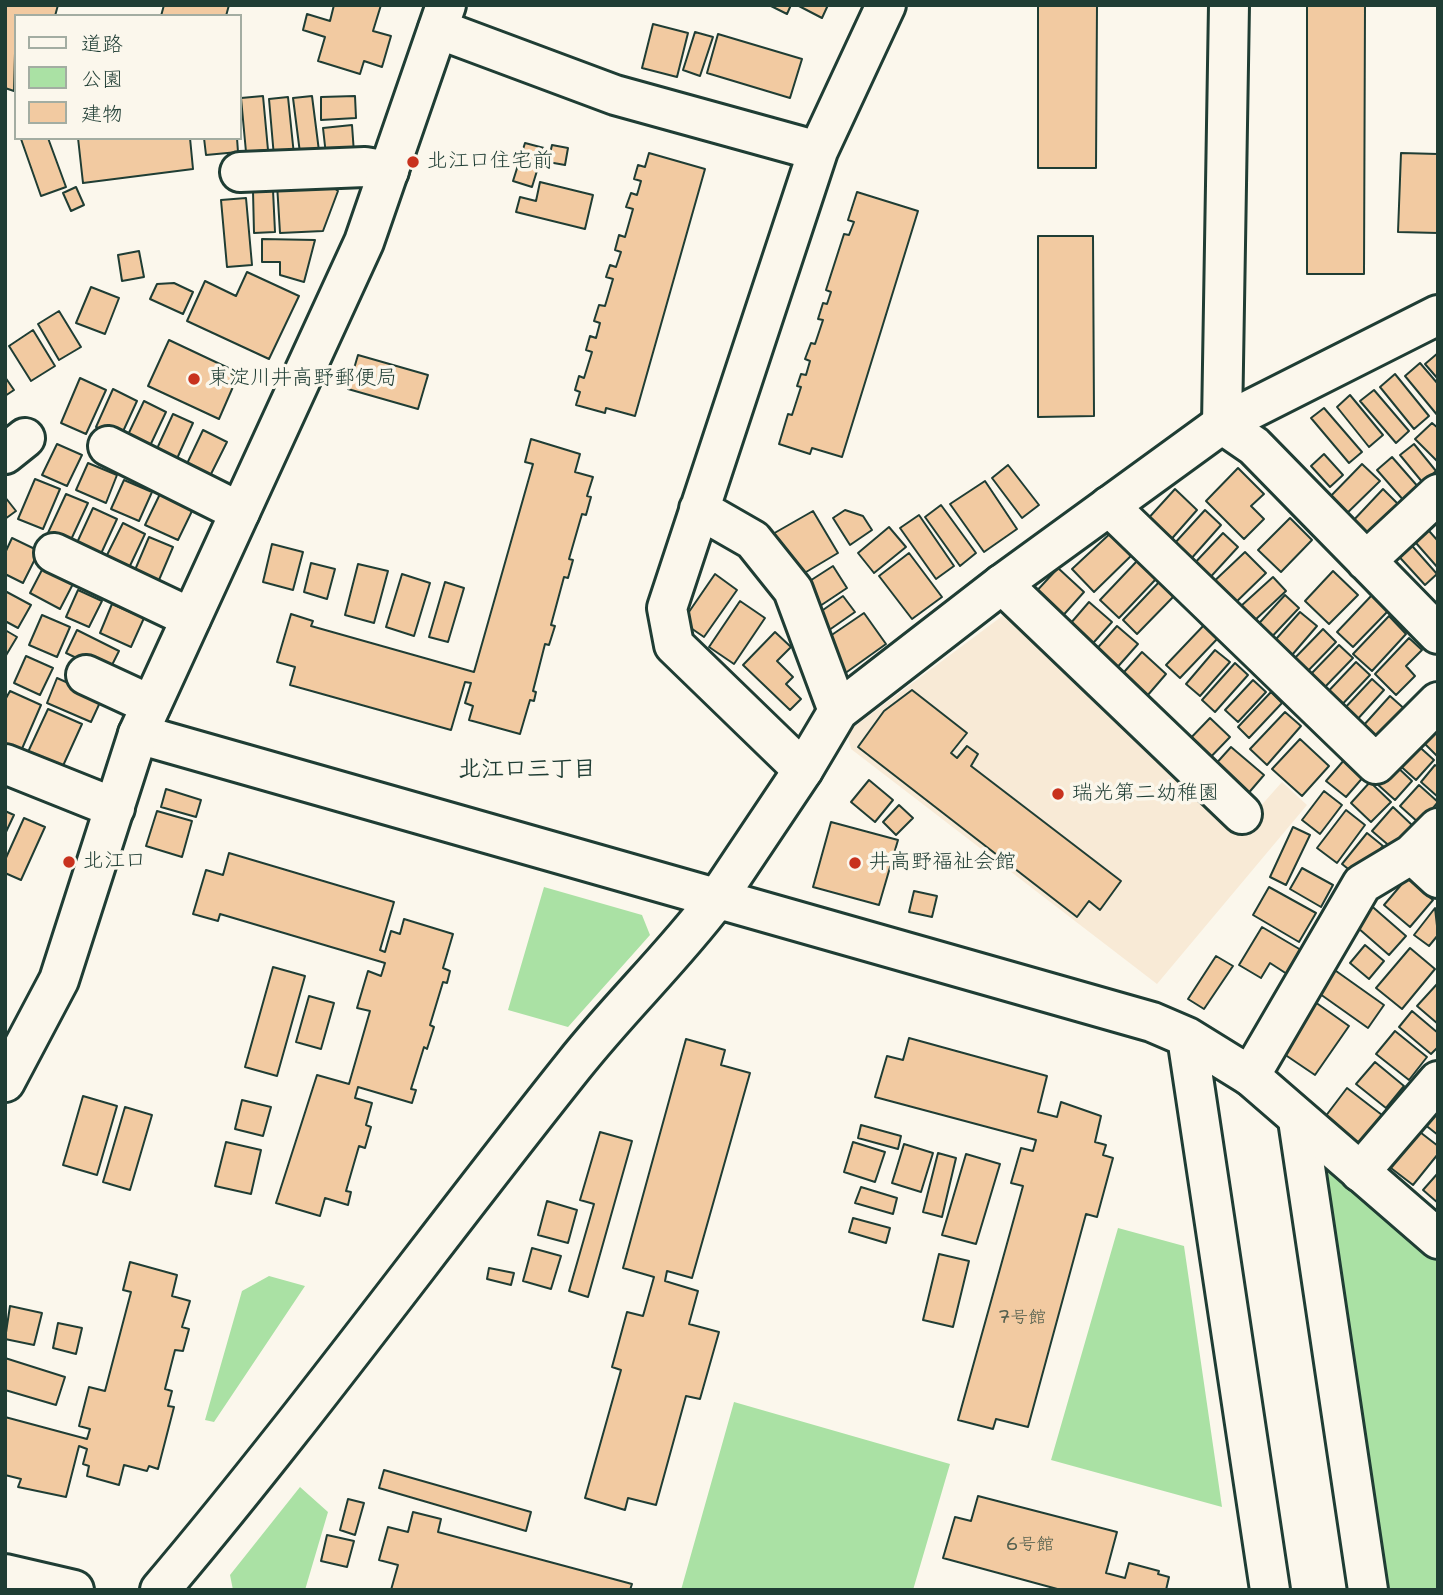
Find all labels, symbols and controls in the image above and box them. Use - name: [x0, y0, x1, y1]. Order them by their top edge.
- legend: [14, 14, 242, 140]
- text: 道路: [81, 30, 123, 58]
- text: 公園: [81, 65, 123, 93]
- text: 建物: [81, 100, 123, 128]
- place label: 北江口住宅前: [427, 149, 553, 175]
- marker: 北江口住宅前: [405, 154, 421, 170]
- place label: 東淀川井高野郵便局: [208, 366, 397, 392]
- marker: 東淀川井高野郵便局: [186, 371, 202, 387]
- district label: 北江口三丁目: [458, 756, 596, 784]
- place label: 瑞光第二幼稚園: [1072, 781, 1219, 807]
- marker: 瑞光第二幼稚園: [1050, 786, 1066, 802]
- place label: 北江口: [83, 849, 146, 875]
- place label: 井高野福祉会館: [869, 850, 1016, 876]
- marker: 北江口: [61, 854, 77, 870]
- marker: 井高野福祉会館: [847, 855, 863, 871]
- house number: 7号館: [998, 1307, 1046, 1329]
- house number: 6号館: [1006, 1534, 1054, 1556]

